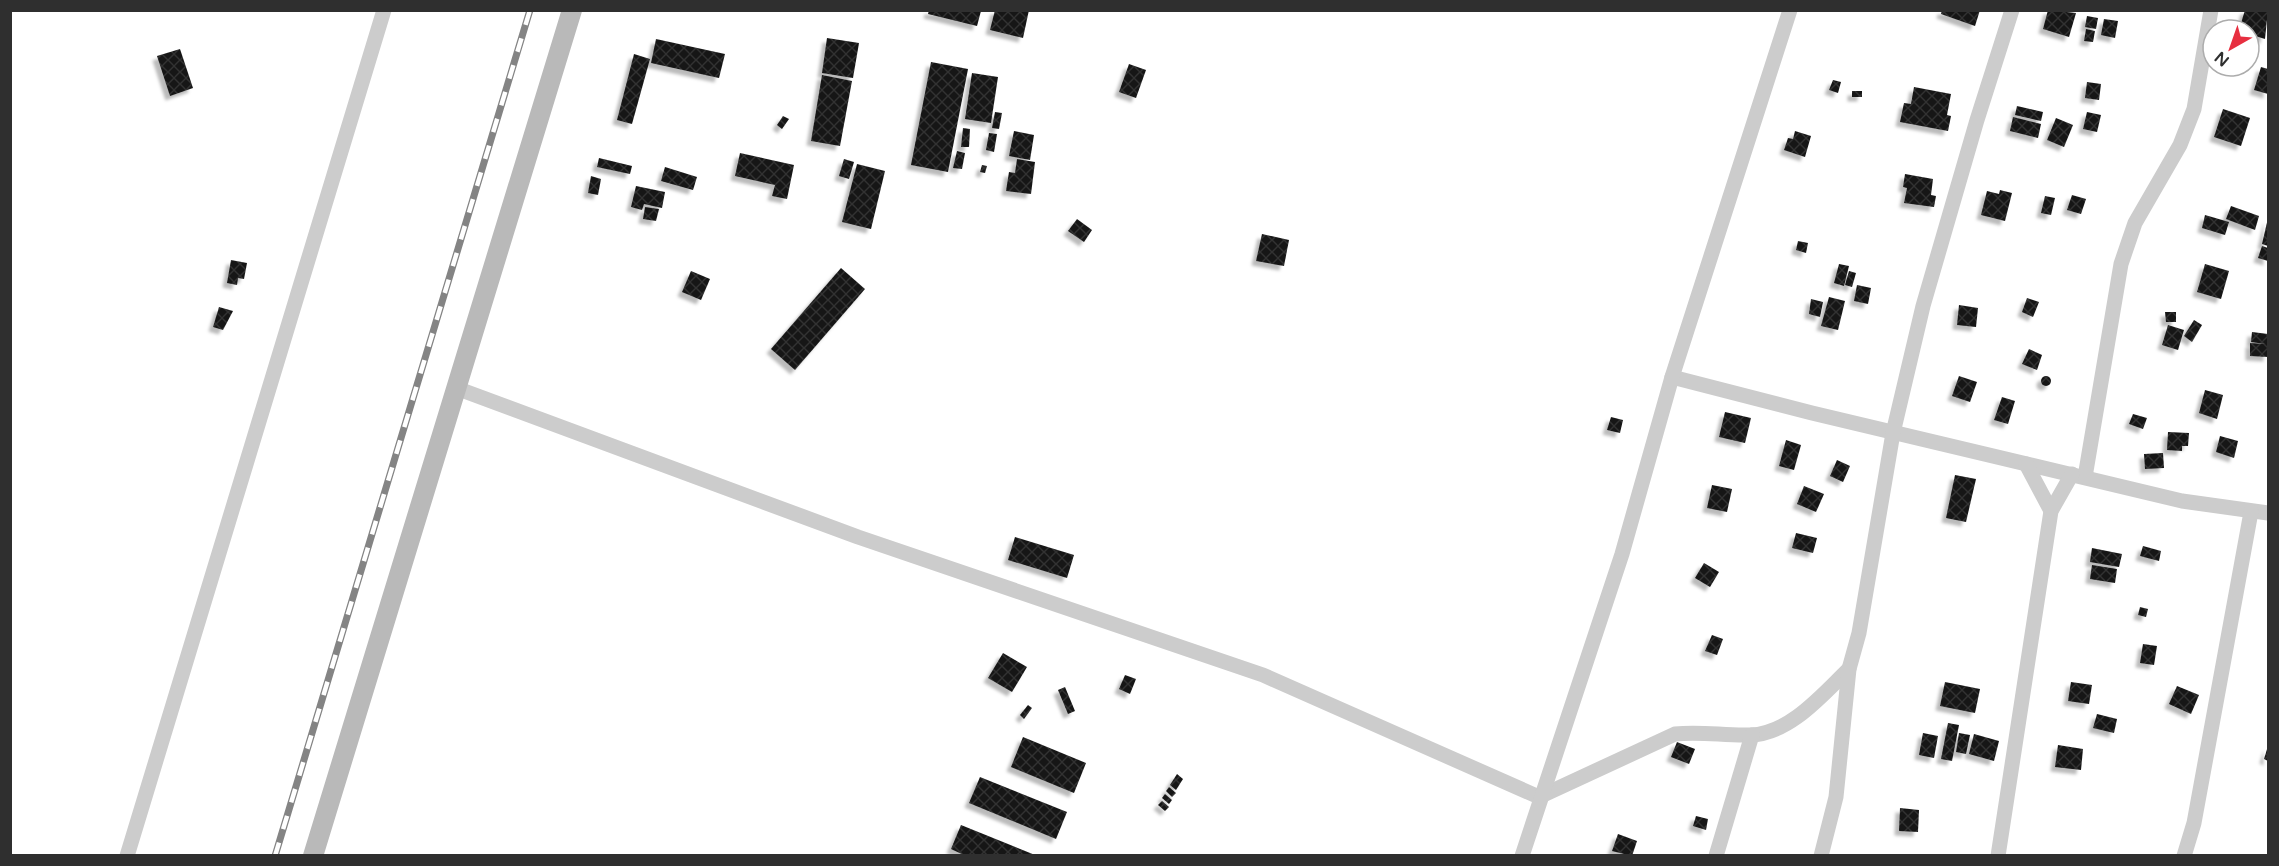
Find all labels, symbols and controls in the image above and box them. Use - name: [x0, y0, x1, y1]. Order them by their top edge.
- north arrow: [2201, 18, 2261, 78]
- text: N: [2211, 47, 2233, 71]

